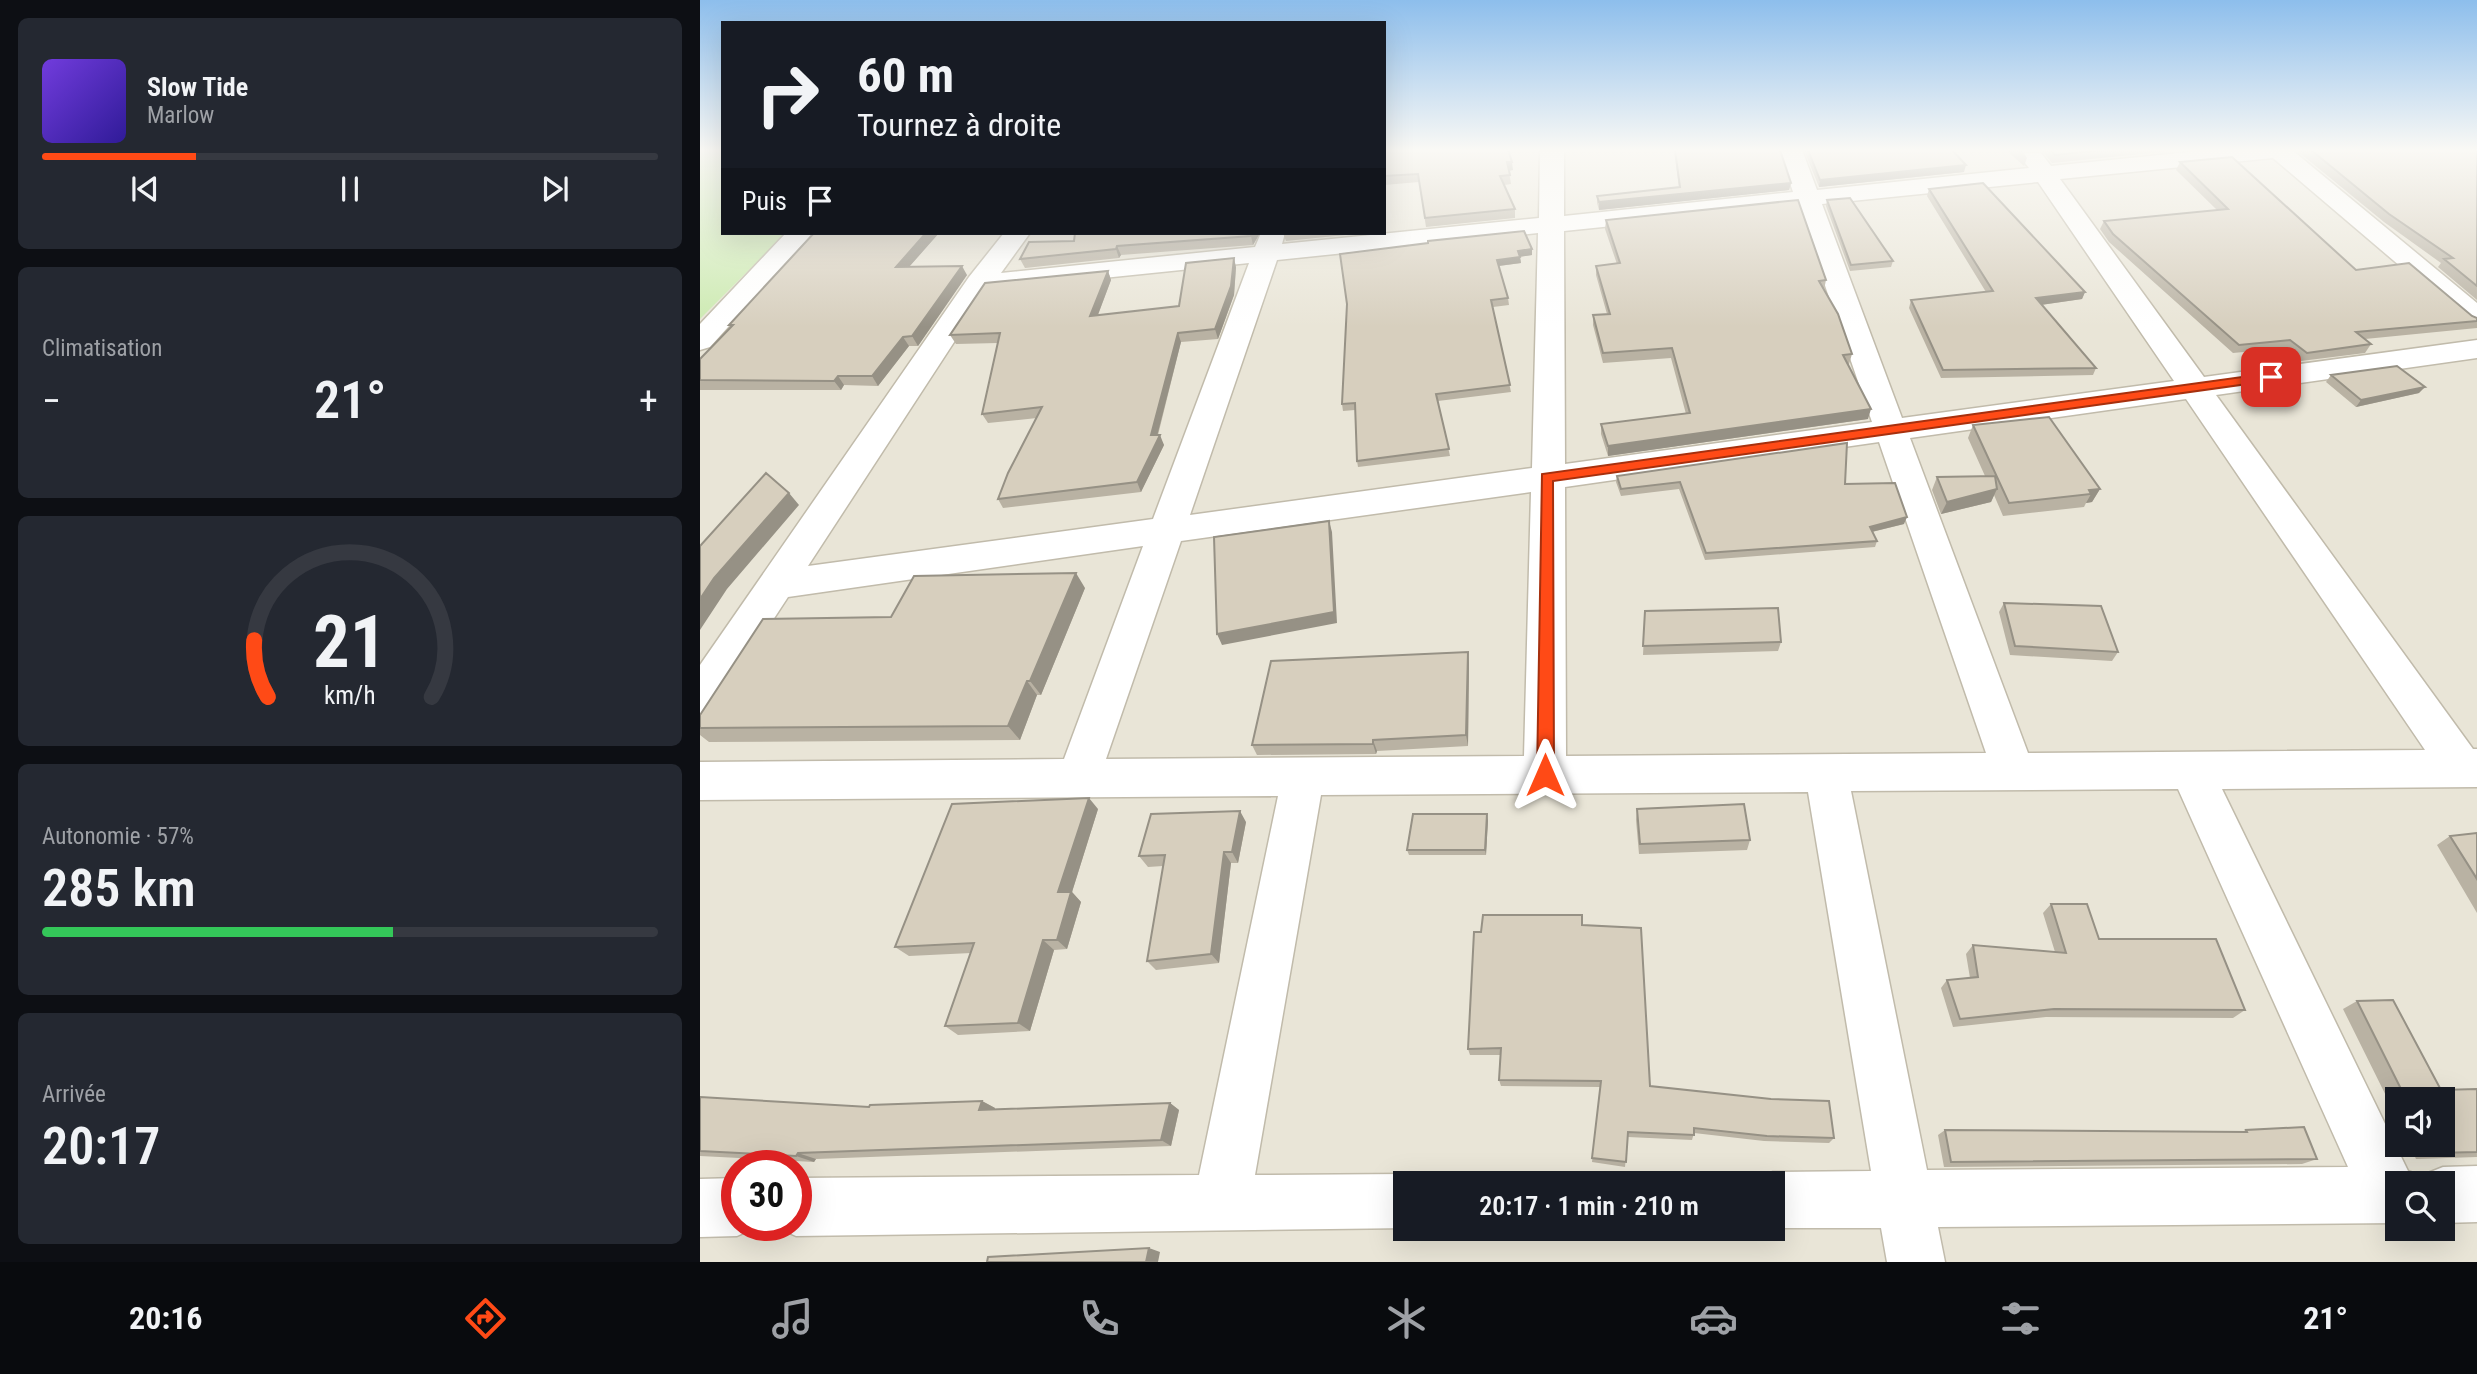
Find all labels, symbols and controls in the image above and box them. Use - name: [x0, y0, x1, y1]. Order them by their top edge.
- text: 60 m: [857, 47, 954, 104]
- icon: right: [742, 49, 833, 140]
- text: Slow Tide: [147, 72, 248, 102]
- text: Marlow: [147, 102, 214, 129]
- text: Tournez à droite: [857, 106, 1061, 144]
- icon: previous: [126, 170, 164, 208]
- icon: pause: [331, 170, 369, 208]
- icon: next: [536, 170, 574, 208]
- icon: arrive: [801, 182, 839, 220]
- text: Puis: [742, 186, 787, 216]
- text: Climatisation: [42, 335, 162, 362]
- pin: [2241, 347, 2301, 407]
- icon: arrive: [2252, 358, 2290, 396]
- text: 21°: [314, 370, 386, 431]
- text: −: [42, 379, 61, 423]
- text: +: [639, 379, 658, 423]
- text: 21: [313, 599, 387, 685]
- text: km/h: [324, 681, 376, 710]
- position arrow: [1508, 738, 1582, 812]
- text: Autonomie · 57%: [42, 823, 194, 850]
- text: 285 km: [42, 858, 196, 919]
- text: Arrivée: [42, 1081, 106, 1108]
- map controls: [2385, 1087, 2455, 1241]
- button: sound: [2385, 1087, 2455, 1157]
- text: 20:17: [42, 1116, 160, 1177]
- speed limit sign: 30: [721, 1150, 812, 1241]
- button: search: [2385, 1171, 2455, 1241]
- text: 20:17 · 1 min · 210 m: [1479, 1191, 1699, 1221]
- icon: directions: [461, 1294, 510, 1343]
- icon: music: [768, 1294, 817, 1343]
- icon: phone: [1075, 1294, 1124, 1343]
- icon: climate: [1382, 1294, 1431, 1343]
- icon: car: [1689, 1294, 1738, 1343]
- icon: filters: [1996, 1294, 2045, 1343]
- text: 20:16: [129, 1299, 202, 1337]
- text: 21°: [2303, 1299, 2348, 1337]

